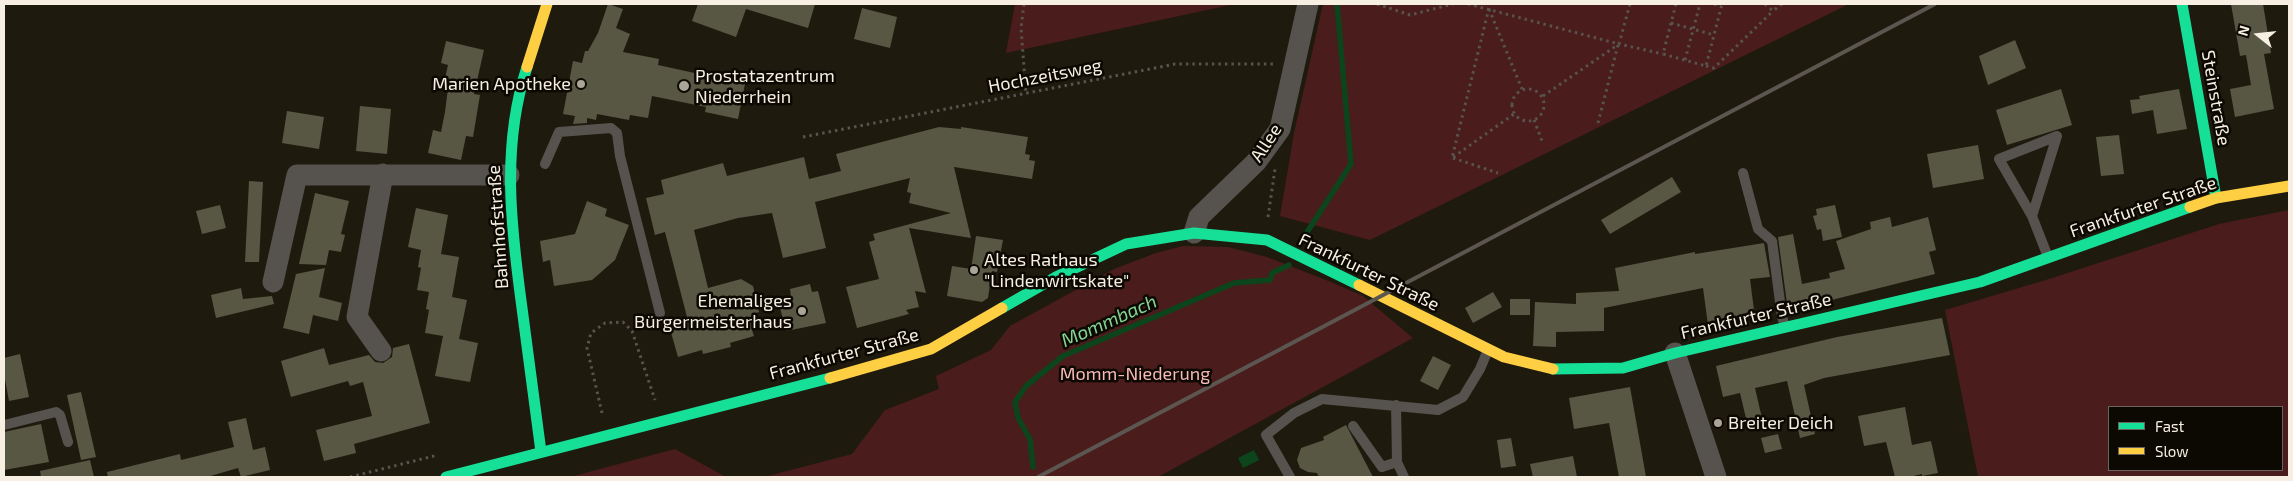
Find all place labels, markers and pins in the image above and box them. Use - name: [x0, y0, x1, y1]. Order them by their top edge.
- place label: Prostatazentrum Niederrhein: [695, 65, 835, 108]
- place label: Marien Apotheke: [432, 73, 571, 95]
- marker: Marien Apotheke: [575, 78, 587, 90]
- marker: Prostatazentrum Niederrhein: [677, 79, 691, 93]
- place label: Altes Rathaus "Lindenwirtskate": [984, 249, 1129, 292]
- marker: Altes Rathaus "Lindenwirtskate": [968, 264, 980, 276]
- place label: Ehemaliges Bürgermeisterhaus: [634, 290, 792, 332]
- marker: Ehemaliges Bürgermeisterhaus: [796, 305, 808, 317]
- place label: Breiter Deich: [1728, 412, 1833, 434]
- marker: Breiter Deich: [1712, 417, 1724, 429]

